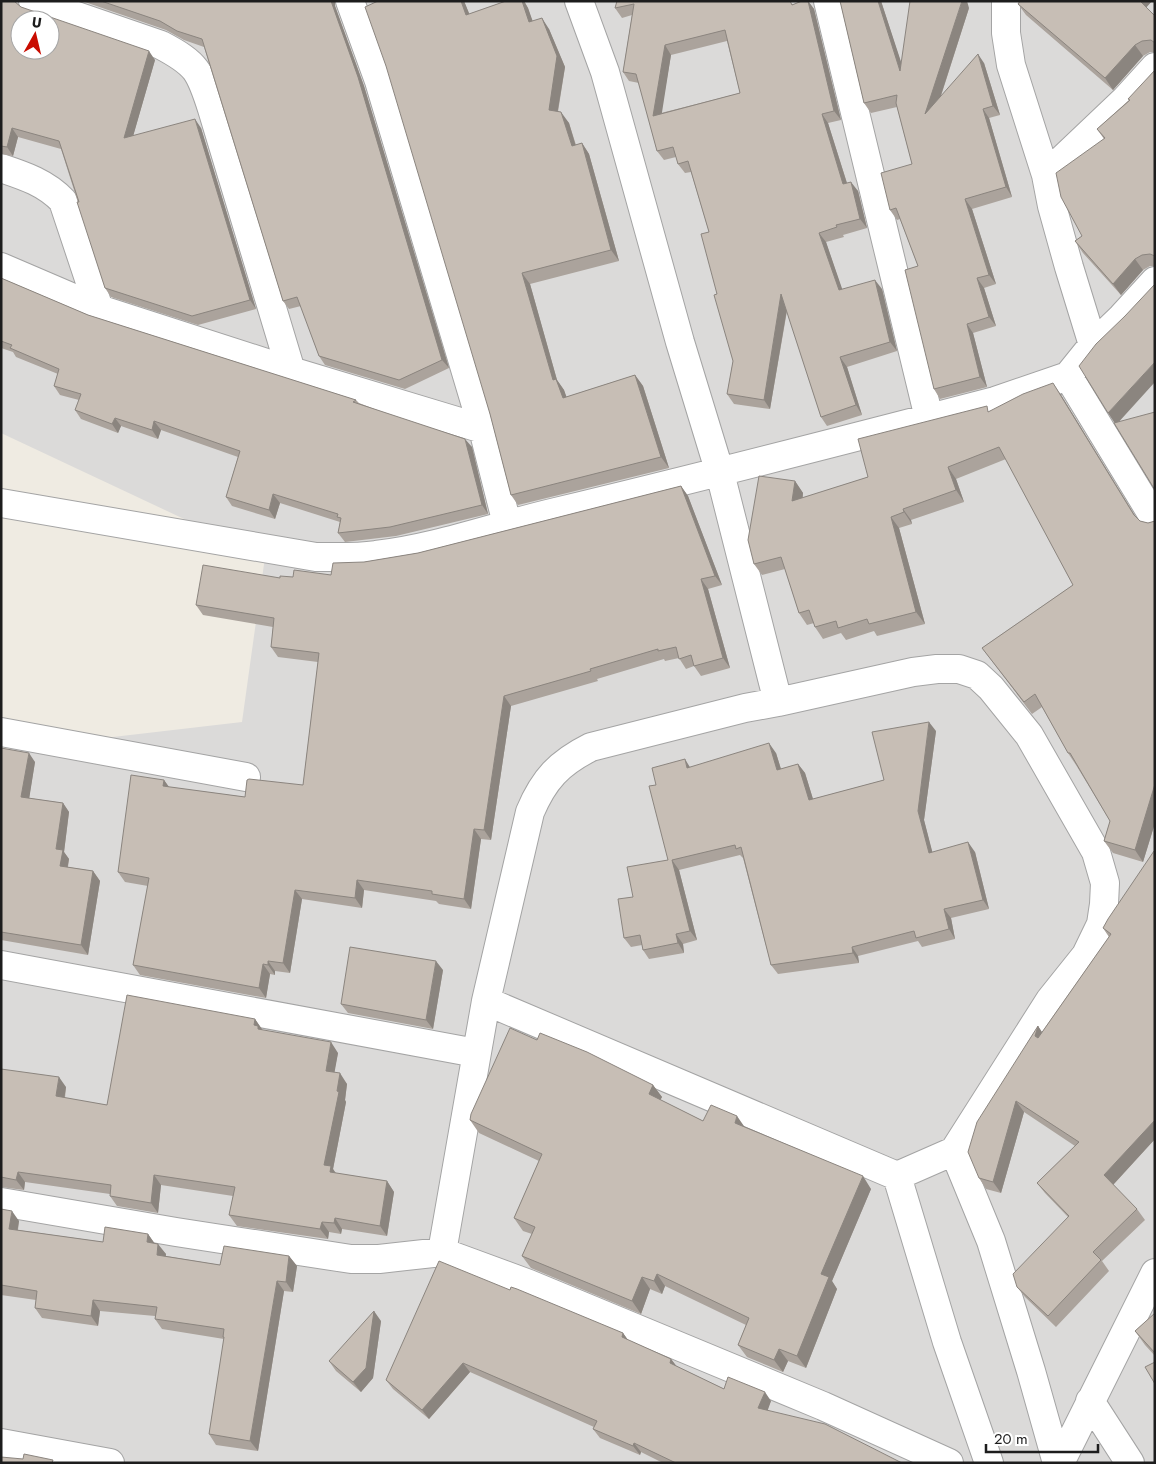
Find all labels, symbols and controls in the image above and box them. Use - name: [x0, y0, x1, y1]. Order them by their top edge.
- north arrow: [10, 10, 60, 60]
- text: U: [31, 12, 43, 33]
- scale bar: [986, 1422, 1098, 1454]
- text: 20 m: [994, 1428, 1028, 1450]

